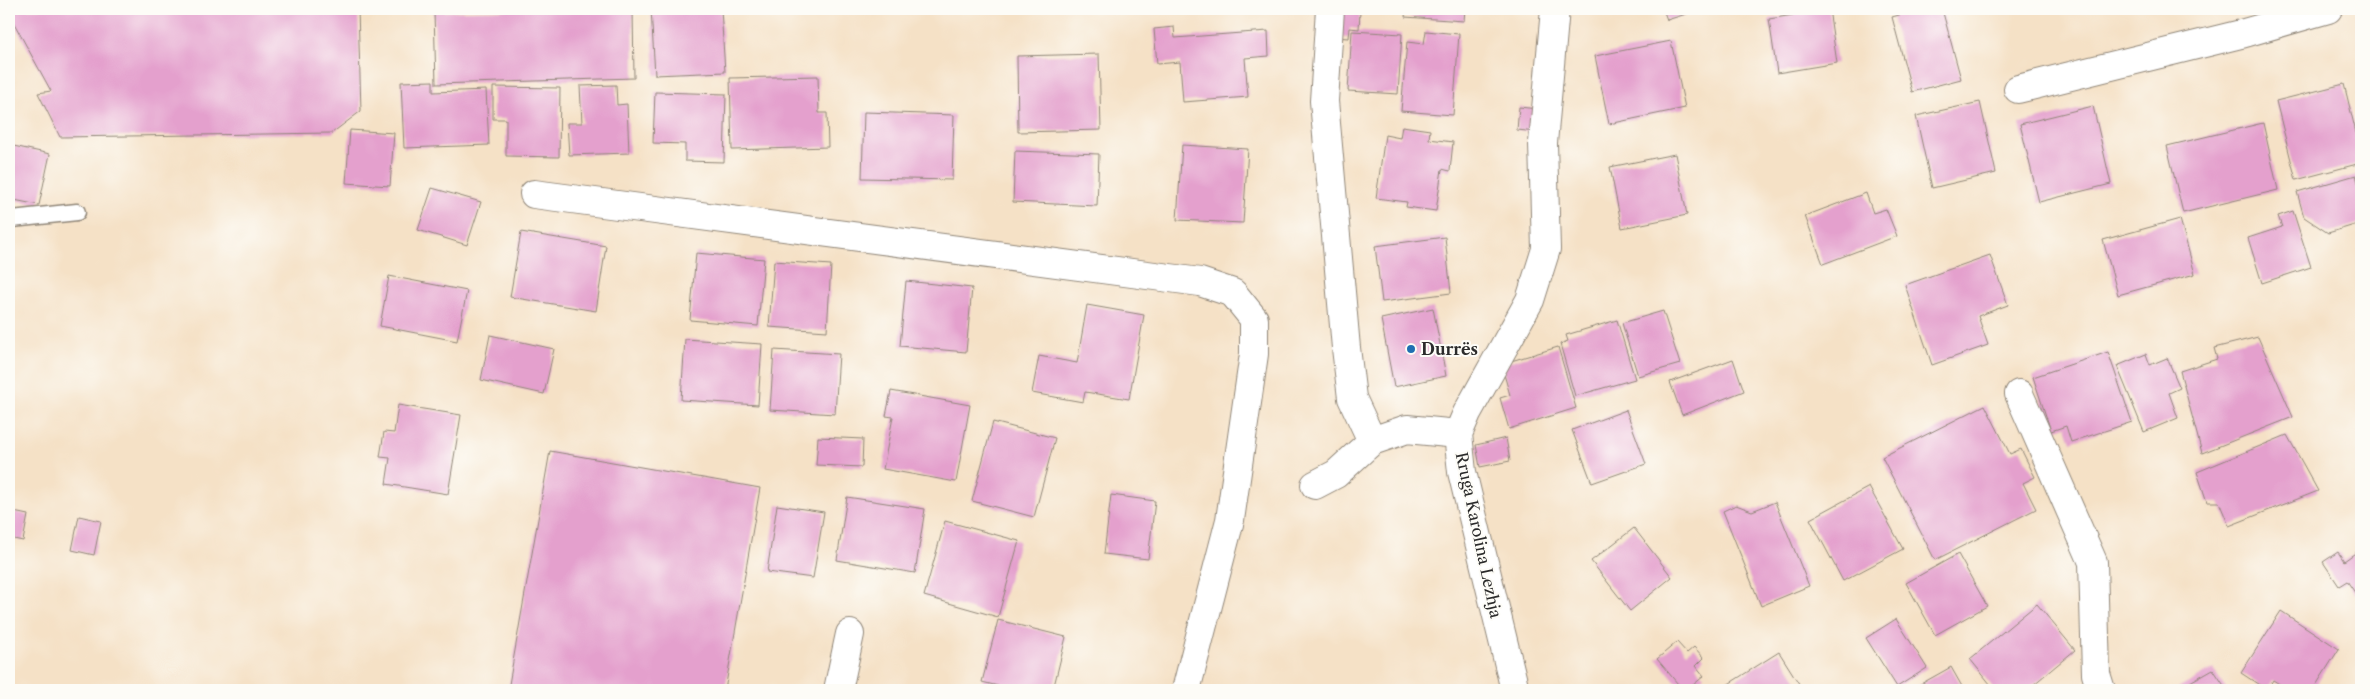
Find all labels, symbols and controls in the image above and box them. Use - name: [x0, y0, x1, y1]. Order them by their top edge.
- place label: Durrës: [1421, 339, 1478, 359]
- marker: Durrës: [1405, 343, 1417, 355]
- street label: Rruga Karolina Lezhja: [1452, 450, 1506, 620]

